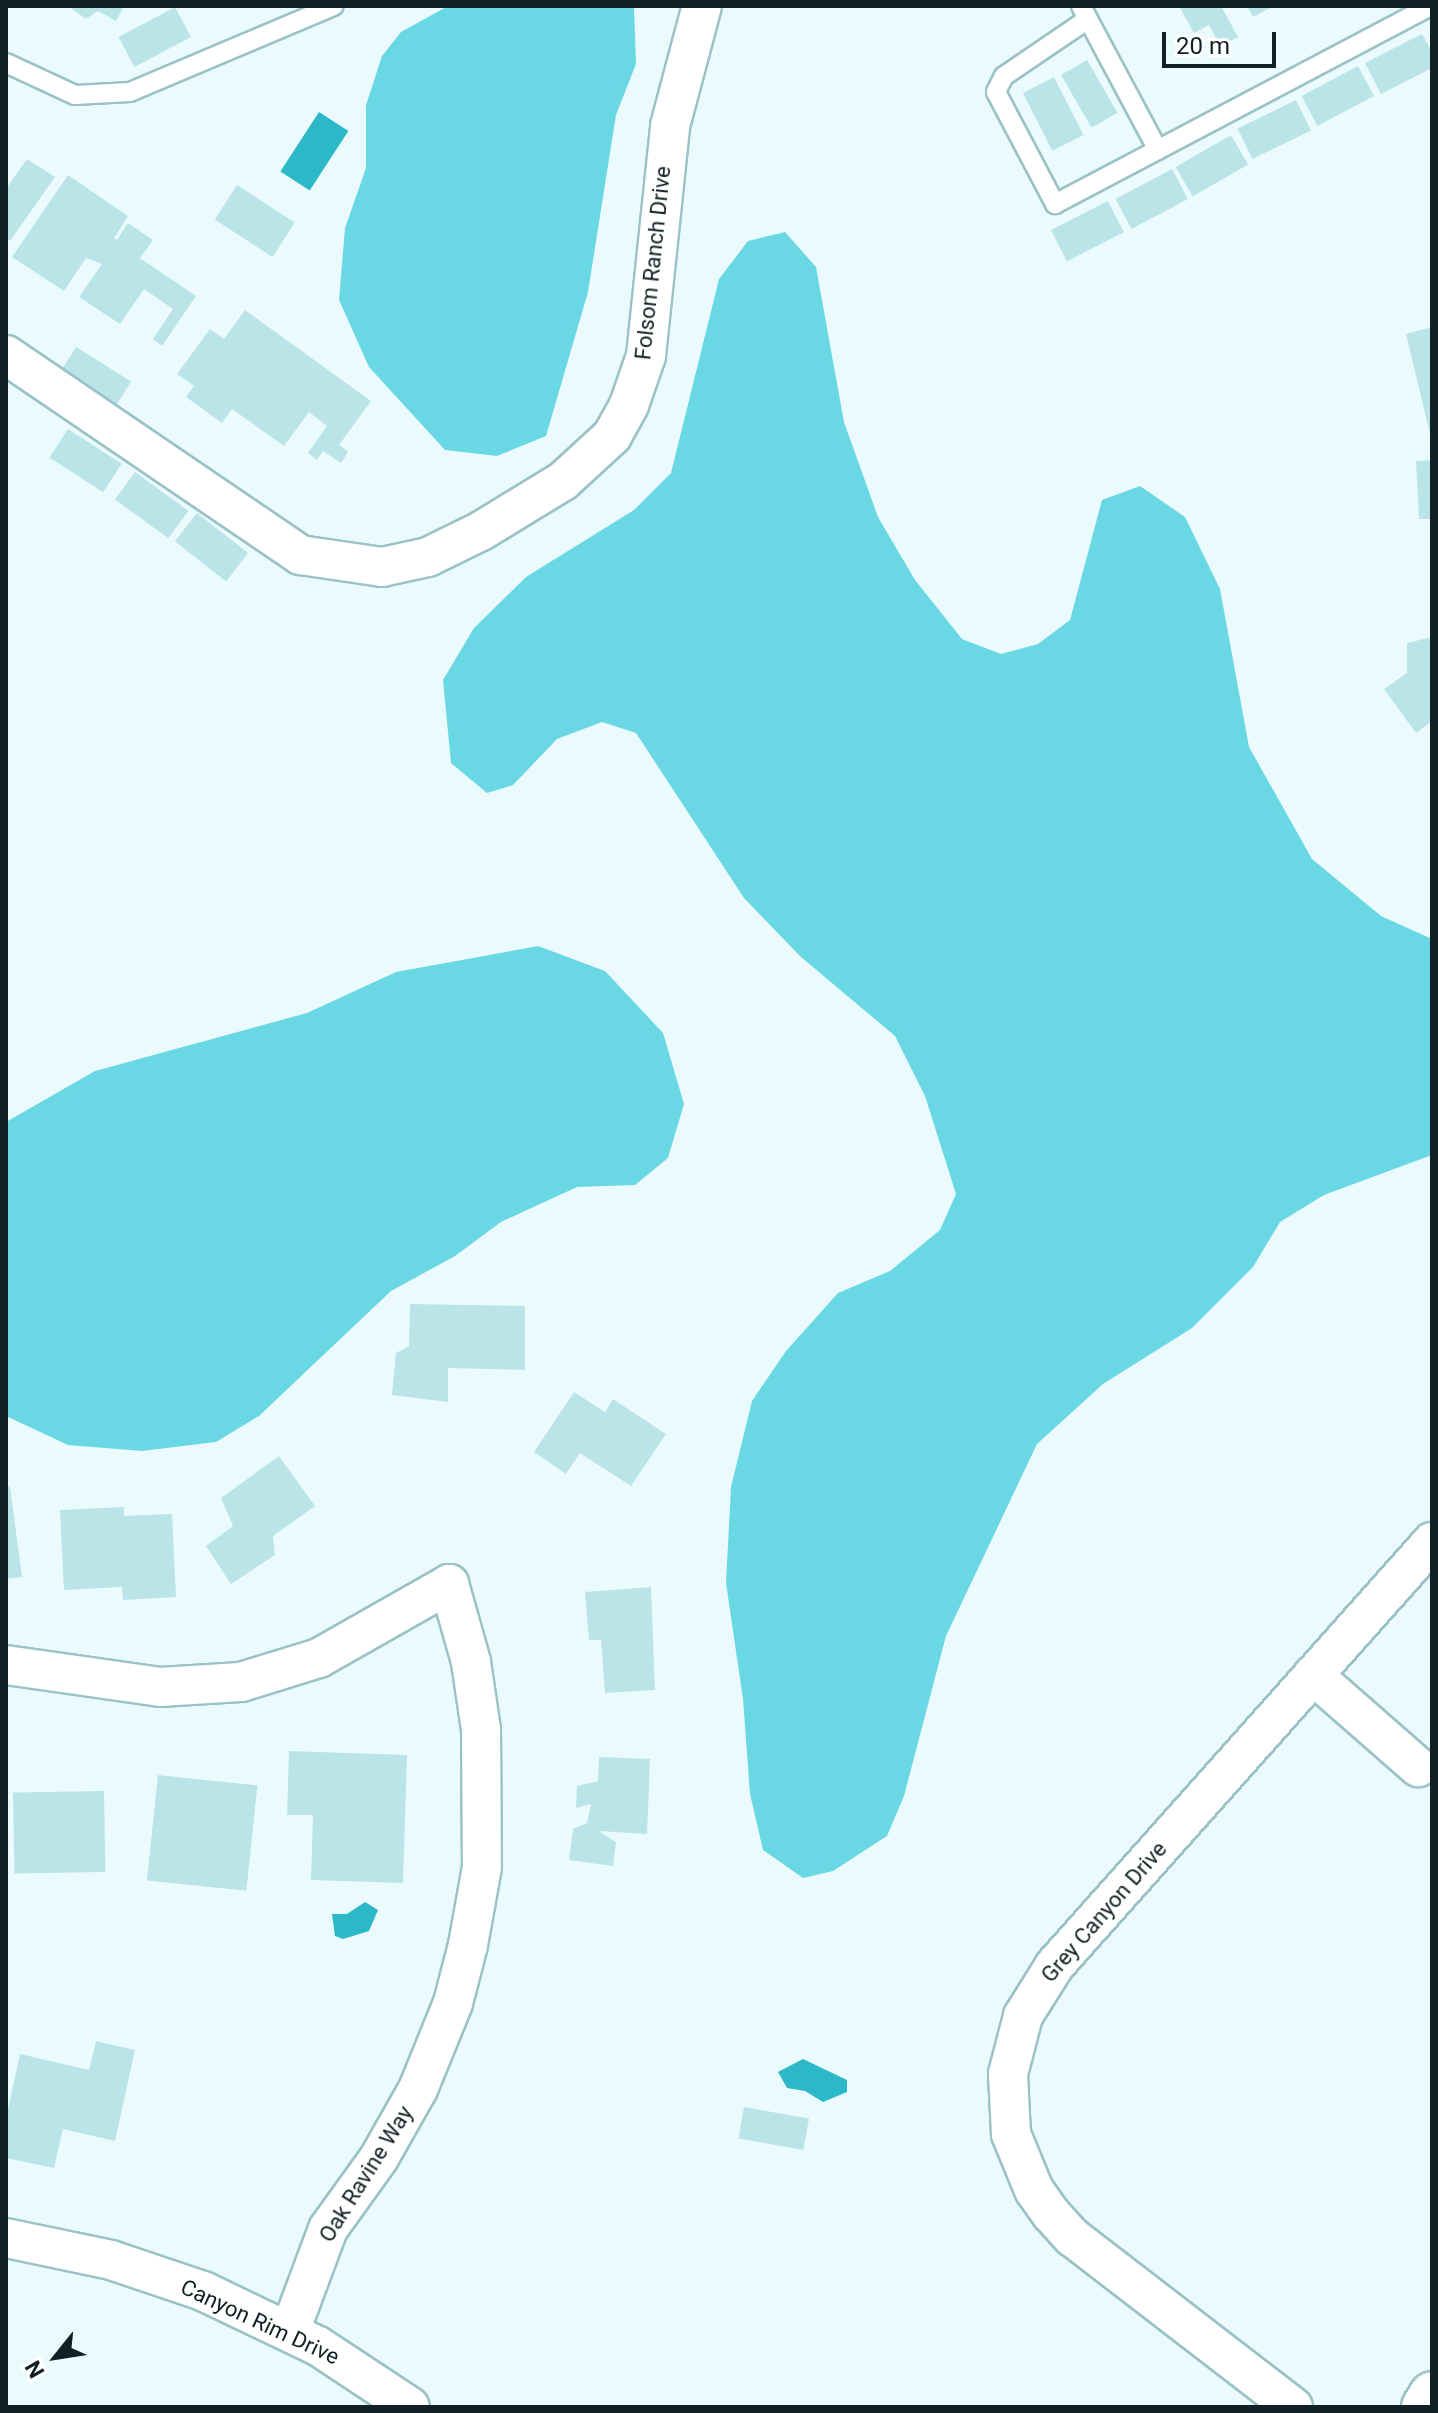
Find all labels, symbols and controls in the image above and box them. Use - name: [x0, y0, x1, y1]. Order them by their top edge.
- scale bar: [1166, 16, 1280, 66]
- text: 20 m: [1176, 32, 1230, 60]
- street label: Folsom Ranch Drive: [630, 165, 676, 361]
- street label: Grey Canyon Drive: [1036, 1836, 1172, 1988]
- street label: Oak Ravine Way: [314, 2101, 418, 2247]
- street label: Canyon Rim Drive: [177, 2274, 343, 2370]
- north arrow: [16, 2317, 96, 2397]
- text: N: [20, 2356, 49, 2382]

